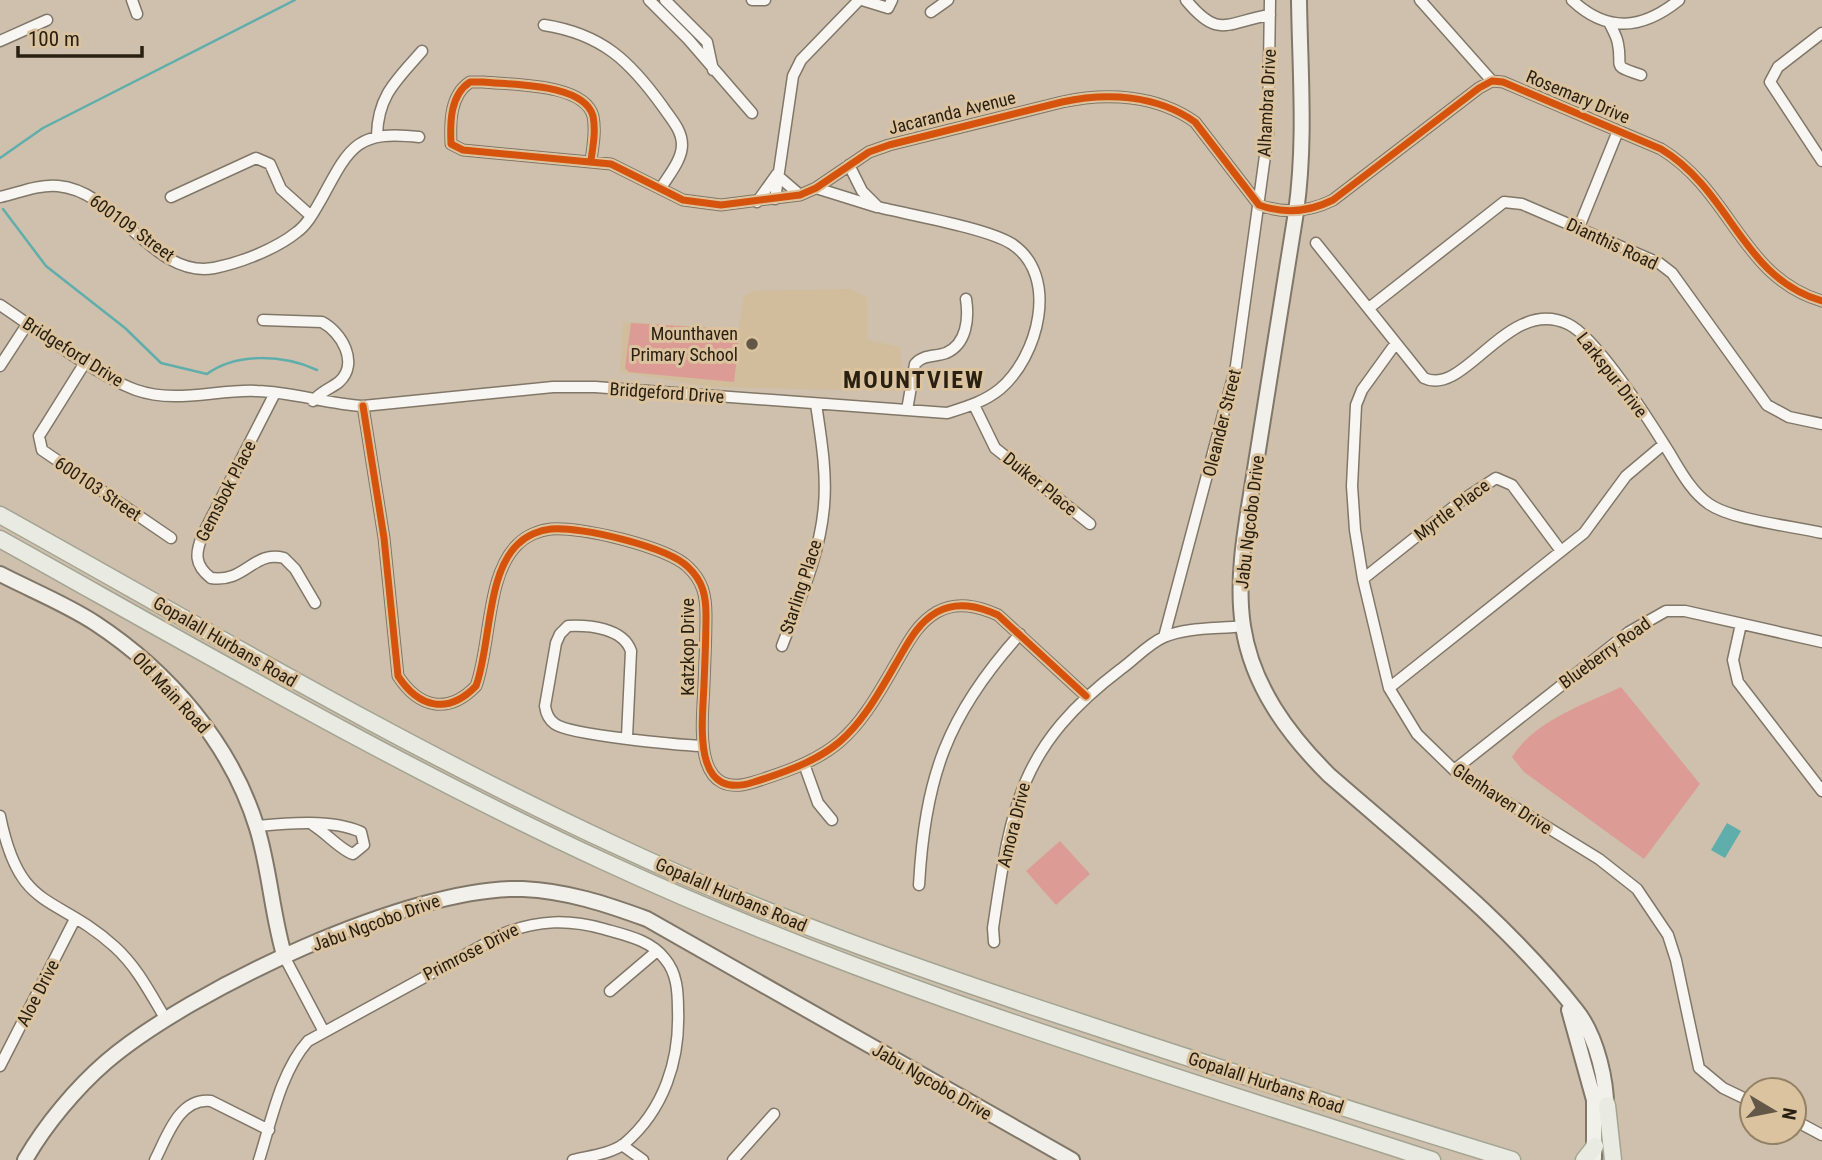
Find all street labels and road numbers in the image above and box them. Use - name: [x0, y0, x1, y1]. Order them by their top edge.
- street label: Alhambra Drive: [1253, 48, 1280, 157]
- street label: Rosemary Drive: [1523, 65, 1633, 128]
- street label: Jacaranda Avenue: [886, 87, 1018, 138]
- street label: 600109 Street: [86, 190, 179, 265]
- street label: Dianthis Road: [1563, 213, 1661, 274]
- street label: Bridgeford Drive: [19, 312, 127, 391]
- street label: Larkspur Drive: [1573, 328, 1652, 421]
- street label: Oleander Street: [1198, 367, 1245, 479]
- street label: Bridgeford Drive: [609, 378, 725, 407]
- street label: Gemsbok Place: [191, 437, 260, 545]
- street label: Duiker Place: [999, 448, 1081, 520]
- street label: 600103 Street: [51, 452, 145, 525]
- street label: Jabu Ngcobo Drive: [1231, 454, 1268, 590]
- street label: Myrtle Place: [1410, 475, 1493, 545]
- street label: Starling Place: [775, 537, 826, 637]
- street label: Gopalall Hurbans Road: [150, 592, 301, 691]
- street label: Katzkop Drive: [677, 598, 698, 696]
- street label: Blueberry Road: [1555, 613, 1654, 693]
- street label: Old Main Road: [128, 648, 214, 738]
- street label: Glenhaven Drive: [1449, 759, 1556, 838]
- street label: Amora Drive: [993, 780, 1034, 870]
- street label: Gopalall Hurbans Road: [652, 853, 810, 936]
- street label: Jabu Ngcobo Drive: [309, 890, 443, 955]
- street label: Primrose Drive: [420, 919, 522, 985]
- street label: Aloe Drive: [12, 956, 63, 1030]
- street label: Jabu Ngcobo Drive: [869, 1039, 996, 1124]
- street label: Gopalall Hurbans Road: [1186, 1047, 1347, 1118]

